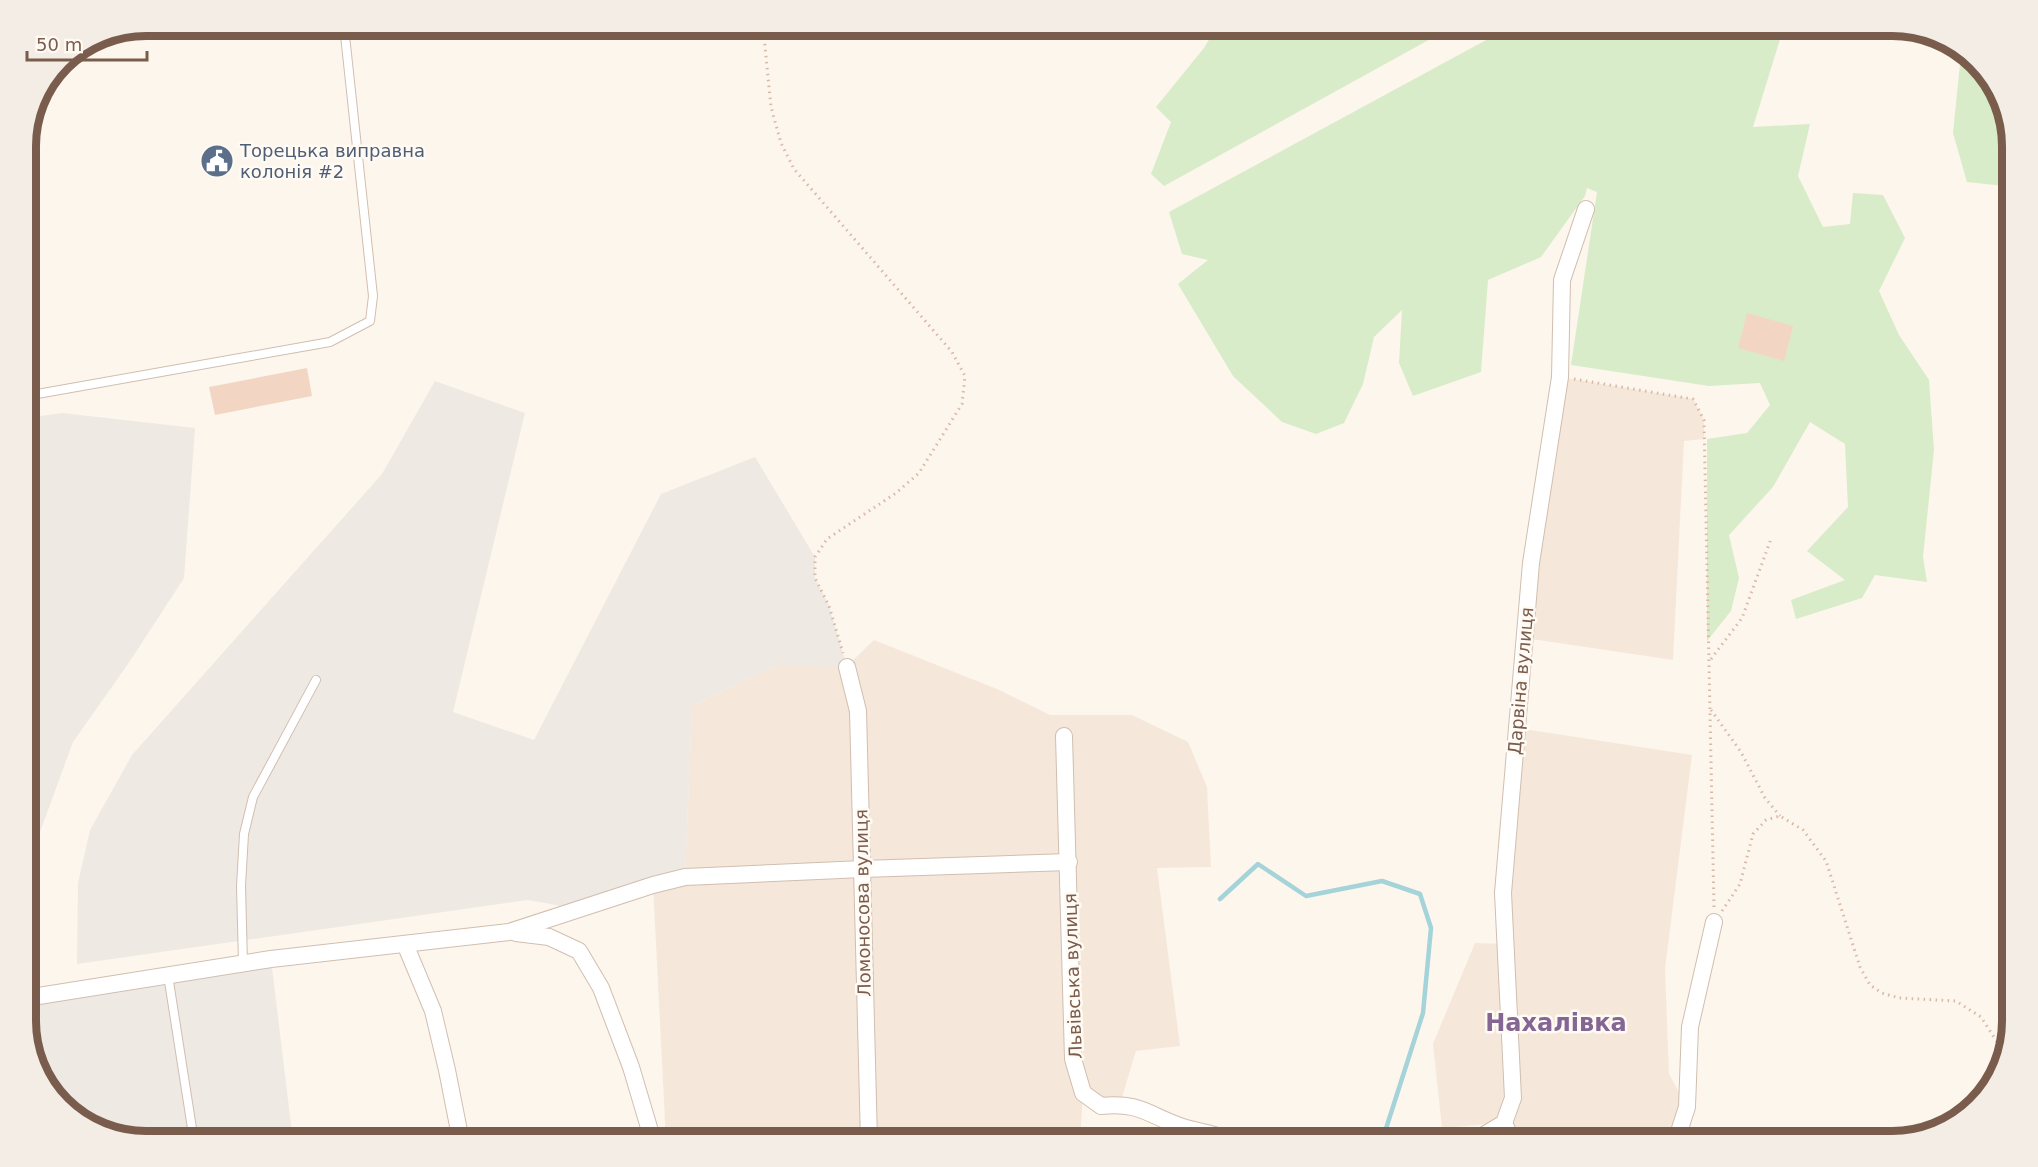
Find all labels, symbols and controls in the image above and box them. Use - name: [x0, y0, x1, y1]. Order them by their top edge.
- scale bar: [27, 24, 147, 62]
- text: 50 m: [36, 34, 82, 55]
- place label: Торецька виправна колонія #2: [239, 140, 425, 182]
- public building icon: Торецька виправна колонія #2: [199, 143, 235, 179]
- street label: Дарвіна вулиця: [1504, 606, 1537, 756]
- street label: Ломоносова вулиця: [850, 809, 875, 997]
- street label: Львівська вулиця: [1059, 893, 1086, 1059]
- district label: Нахалівка: [1485, 1009, 1627, 1037]

